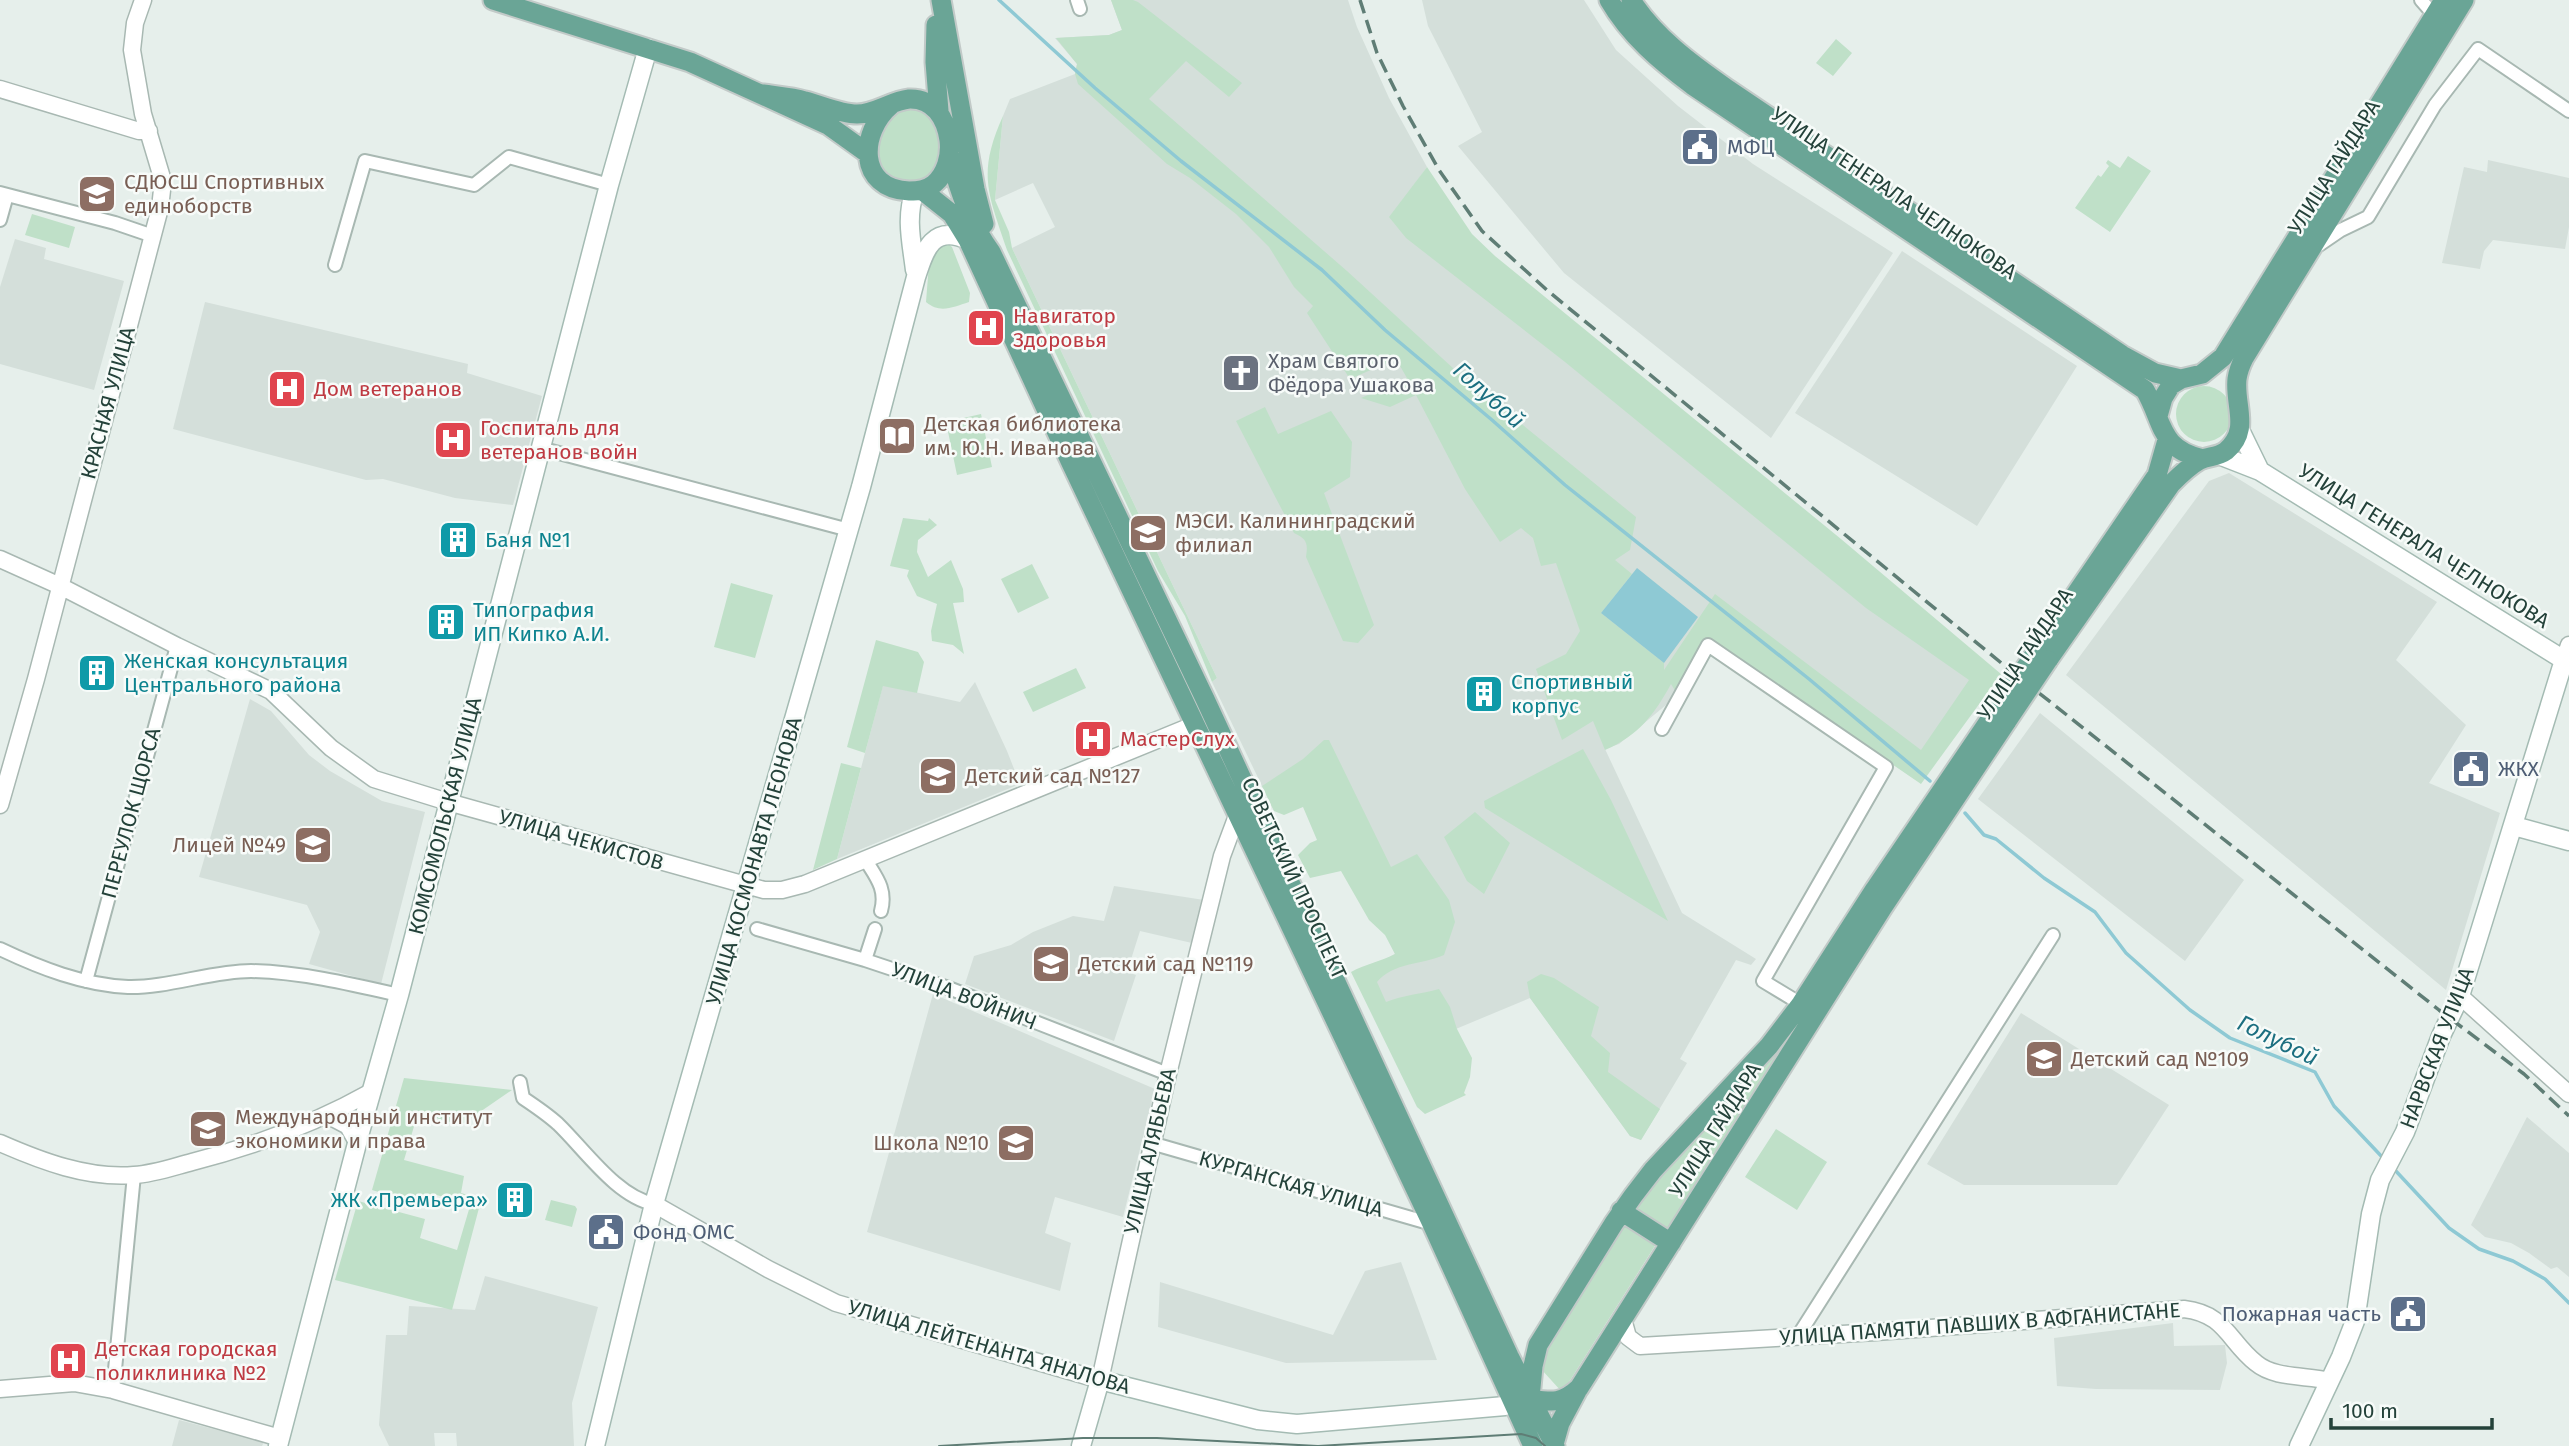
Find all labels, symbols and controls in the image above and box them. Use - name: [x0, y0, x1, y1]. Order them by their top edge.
- street label: УЛИЦА ГАЙДАРА: [2282, 95, 2386, 239]
- street label: УЛИЦА ГЕНЕРАЛА ЧЕЛНОКОВА: [1766, 101, 2022, 285]
- public building icon: МФЦ: [1679, 126, 1721, 168]
- place label: МФЦ: [1727, 134, 1774, 160]
- place label: СДЮСШ Спортивных единоборств: [124, 169, 325, 219]
- school or university icon: СДЮСШ Спортивных единоборств: [76, 173, 118, 215]
- place label: Навигатор Здоровья: [1013, 303, 1116, 353]
- hospital icon: Навигатор Здоровья: [965, 307, 1007, 349]
- street label: КРАСНАЯ УЛИЦА: [75, 324, 141, 482]
- place label: Храм Святого Фёдора Ушакова: [1268, 348, 1435, 398]
- church icon: Храм Святого Фёдора Ушакова: [1220, 352, 1262, 394]
- water label: Голубой: [1447, 356, 1531, 434]
- hospital icon: Дом ветеранов: [266, 368, 308, 410]
- place label: Дом ветеранов: [313, 376, 462, 402]
- place label: Детская библиотека им. Ю.Н. Иванова: [923, 411, 1121, 461]
- place label: Госпиталь для ветеранов войн: [480, 415, 638, 465]
- library icon: Детская библиотека им. Ю.Н. Иванова: [876, 415, 918, 457]
- hospital icon: Госпиталь для ветеранов войн: [432, 419, 474, 461]
- street label: УЛИЦА ГЕНЕРАЛА ЧЕЛНОКОВА: [2294, 458, 2554, 634]
- place label: МЭСИ. Калининградский филиал: [1175, 508, 1416, 558]
- school or university icon: МЭСИ. Калининградский филиал: [1127, 512, 1169, 554]
- building icon: Баня №1: [437, 519, 479, 561]
- place label: Баня №1: [485, 527, 571, 553]
- street label: УЛИЦА ГАЙДАРА: [1971, 583, 2079, 725]
- place label: Типография ИП Кипко А.И.: [473, 597, 610, 647]
- building icon: Типография ИП Кипко А.И.: [425, 601, 467, 643]
- place label: Женская консультация Центрального района: [124, 648, 348, 698]
- building icon: Женская консультация Центрального района: [76, 652, 118, 694]
- place label: Спортивный корпус: [1511, 669, 1633, 719]
- building icon: Спортивный корпус: [1463, 673, 1505, 715]
- street label: КОМСОМОЛЬСКАЯ УЛИЦА: [403, 695, 487, 937]
- street label: УЛИЦА КОСМОНАВТА ЛЕОНОВА: [700, 714, 808, 1008]
- hospital icon: МастерСлух: [1072, 718, 1114, 760]
- street label: ПЕРЕУЛОК ЩОРСА: [96, 725, 166, 901]
- place label: МастерСлух: [1120, 726, 1236, 752]
- public building icon: ЖКХ: [2450, 748, 2492, 790]
- school or university icon: Детский сад №127: [917, 755, 959, 797]
- place label: ЖКХ: [2498, 756, 2540, 782]
- place label: Детский сад №127: [964, 763, 1140, 789]
- street label: СОВЕТСКИЙ ПРОСПЕКТ: [1236, 773, 1352, 983]
- street label: УЛИЦА ЧЕКИСТОВ: [496, 804, 666, 876]
- school or university icon: Лицей №49: [292, 824, 334, 866]
- place label: Лицей №49: [173, 832, 286, 858]
- school or university icon: Детский сад №119: [1030, 943, 1072, 985]
- place label: Детский сад №119: [1077, 951, 1253, 977]
- street label: УЛИЦА ВОЙНИЧ: [888, 956, 1040, 1036]
- street label: НАРВСКАЯ УЛИЦА: [2394, 964, 2480, 1132]
- water label: Голубой: [2233, 1008, 2323, 1072]
- school or university icon: Детский сад №109: [2023, 1038, 2065, 1080]
- place label: Детский сад №109: [2070, 1046, 2249, 1072]
- street label: УЛИЦА ГАЙДАРА: [1663, 1058, 1767, 1202]
- street label: УЛИЦА АЛЯБЬЕВА: [1118, 1066, 1182, 1236]
- place label: Международный институт экономики и права: [235, 1104, 493, 1154]
- school or university icon: Международный институт экономики и права: [187, 1108, 229, 1150]
- school or university icon: Школа №10: [995, 1122, 1037, 1164]
- place label: Школа №10: [873, 1130, 989, 1156]
- street label: КУРГАНСКАЯ УЛИЦА: [1196, 1145, 1386, 1223]
- building icon: ЖК «Премьера»: [494, 1179, 536, 1221]
- place label: ЖК «Премьера»: [331, 1187, 488, 1213]
- public building icon: Фонд ОМС: [585, 1211, 627, 1253]
- place label: Фонд ОМС: [633, 1219, 735, 1245]
- public building icon: Пожарная часть: [2387, 1293, 2429, 1335]
- street label: УЛИЦА ЛЕЙТЕНАНТА ЯНАЛОВА: [845, 1294, 1133, 1400]
- street label: УЛИЦА ПАМЯТИ ПАВШИХ В АФГАНИСТАНЕ: [1779, 1297, 2181, 1351]
- place label: Пожарная часть: [2222, 1301, 2381, 1327]
- place label: Детская городская поликлиника №2: [94, 1336, 277, 1386]
- hospital icon: Детская городская поликлиника №2: [47, 1340, 89, 1382]
- scale bar: [2331, 1386, 2492, 1430]
- text: 100 m: [2342, 1398, 2398, 1424]

